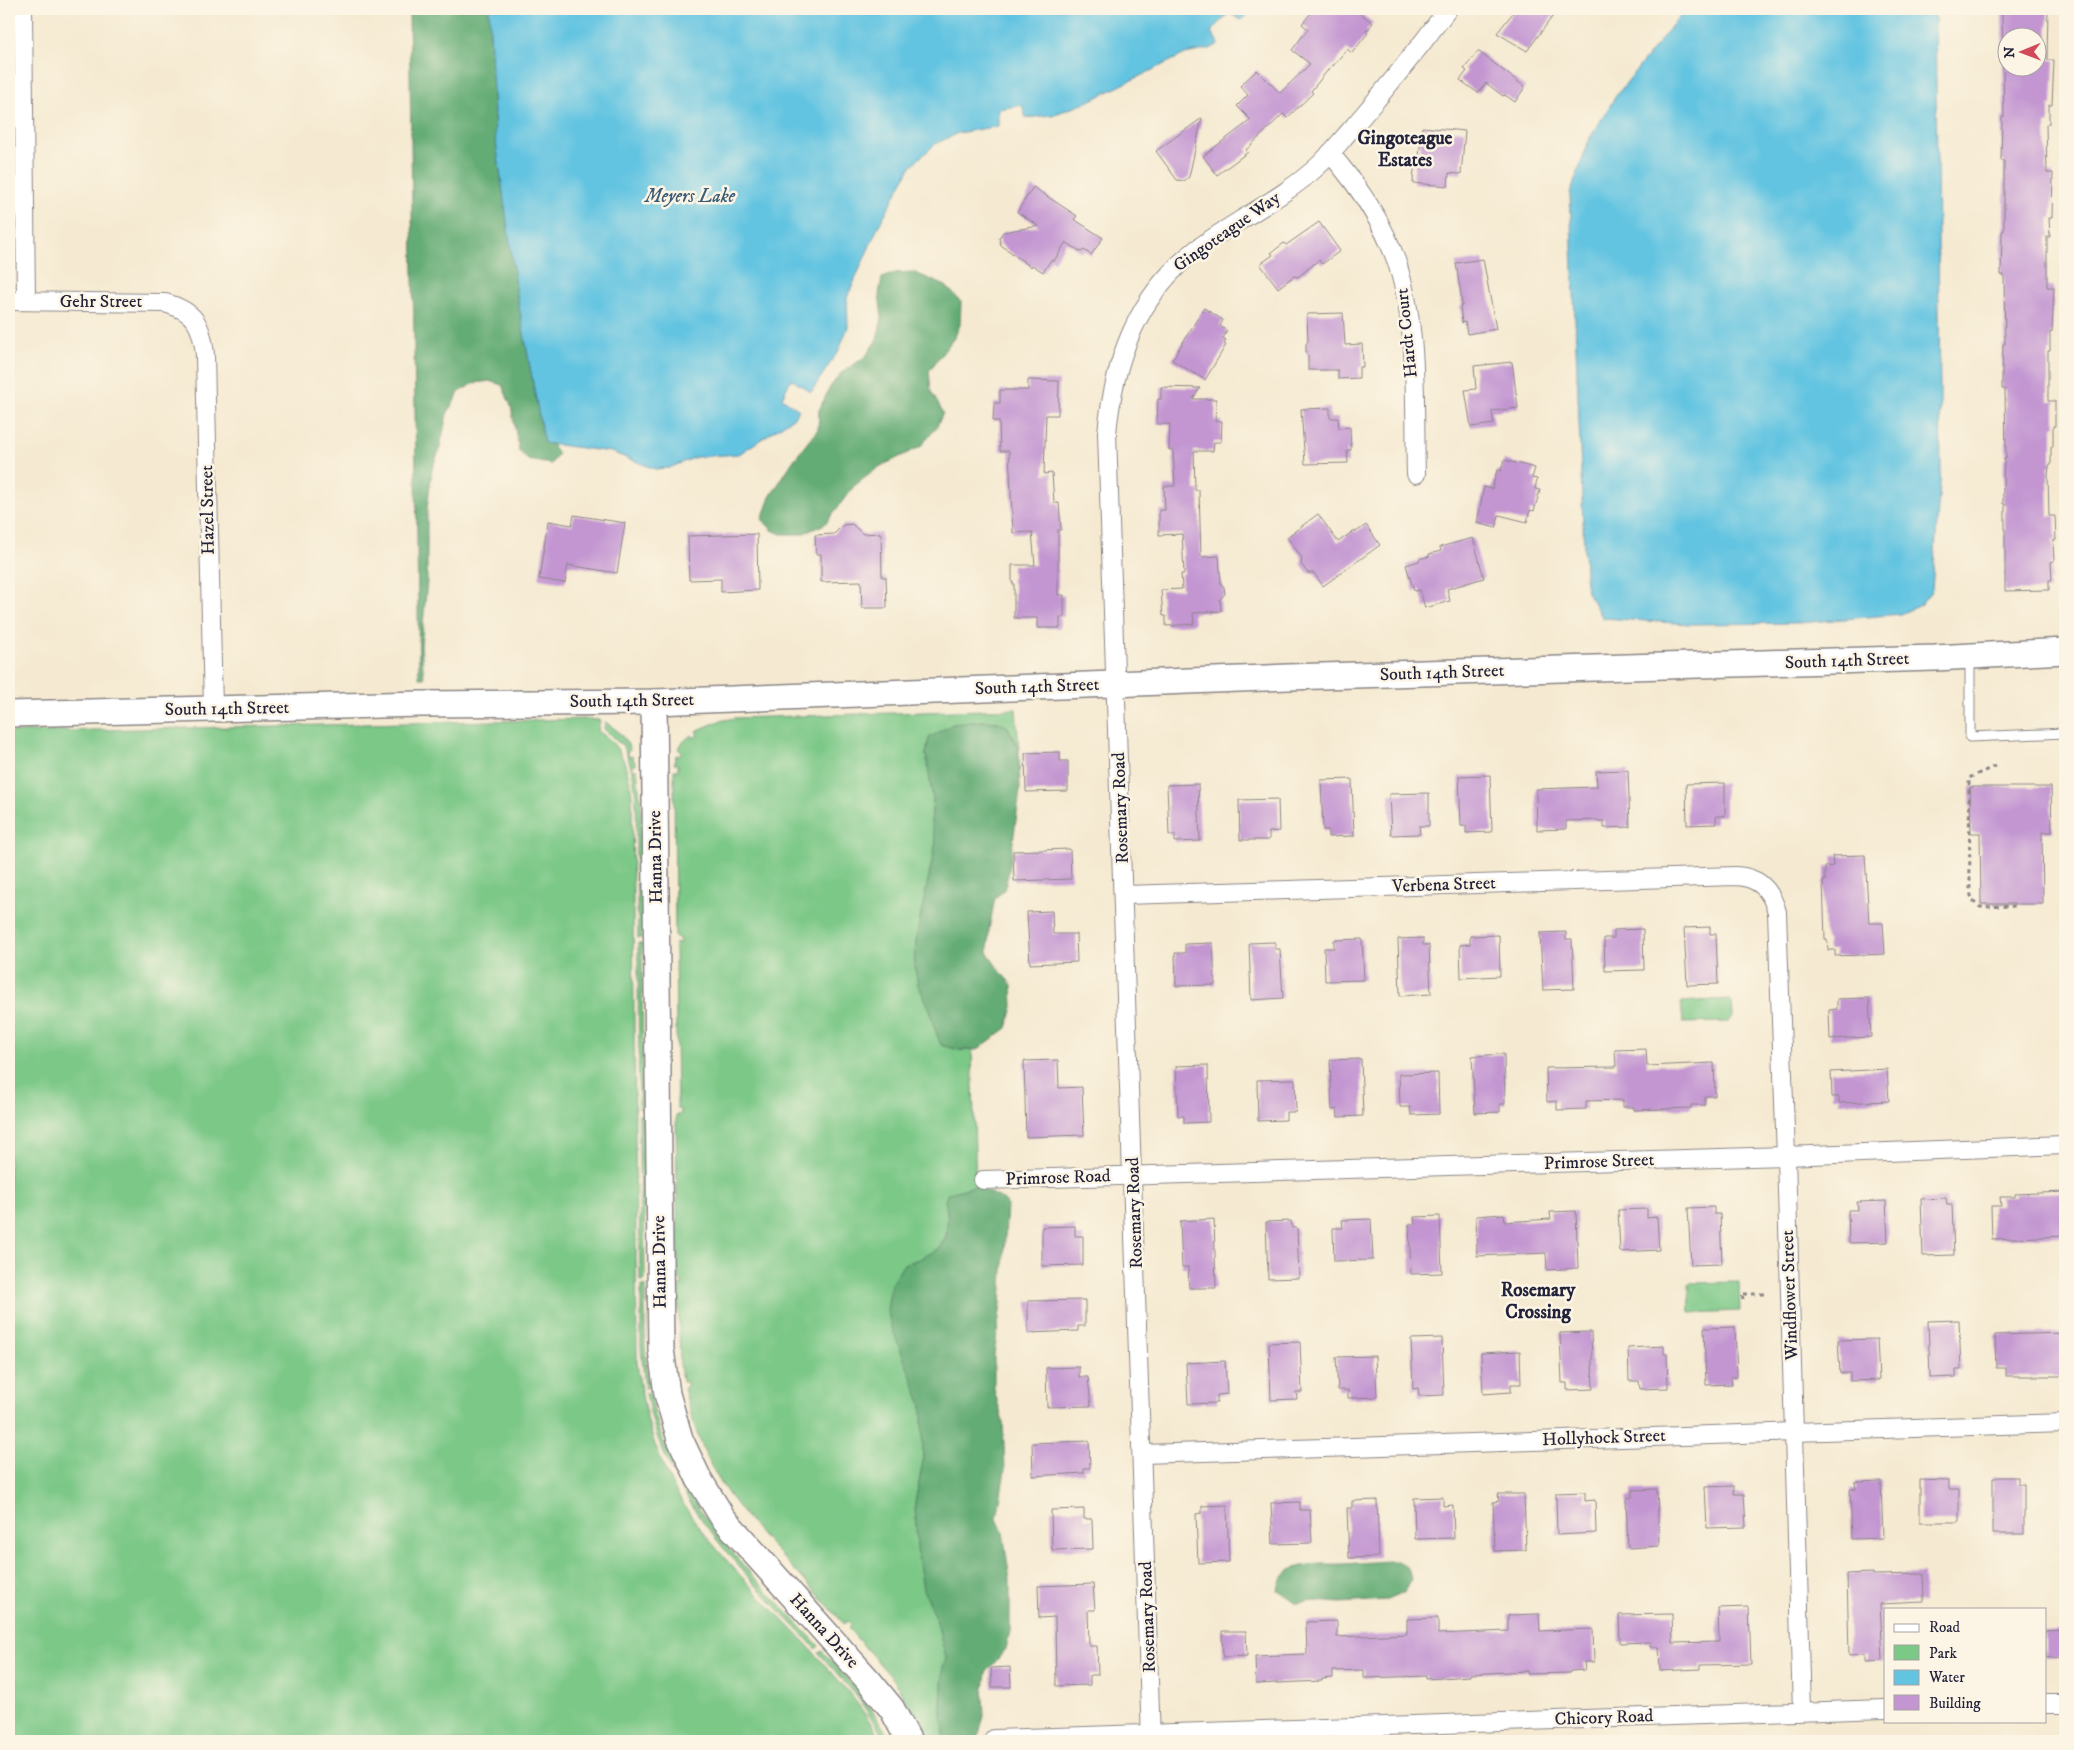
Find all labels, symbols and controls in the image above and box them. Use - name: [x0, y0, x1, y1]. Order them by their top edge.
- north arrow: [1996, 28, 2046, 78]
- text: N: [2001, 46, 2019, 58]
- district label: Gingoteague Estates: [1358, 127, 1453, 172]
- water label: Meyers Lake: [643, 185, 736, 208]
- street label: Gingoteague Way: [1169, 187, 1285, 277]
- street label: Hardt Court: [1391, 287, 1423, 379]
- street label: Gehr Street: [60, 291, 143, 313]
- street label: Hazel Street: [196, 465, 220, 555]
- street label: South 14th Street: [1784, 648, 1910, 674]
- street label: South 14th Street: [1379, 660, 1505, 686]
- street label: South 14th Street: [974, 674, 1100, 700]
- street label: South 14th Street: [570, 689, 695, 713]
- street label: South 14th Street: [165, 697, 290, 721]
- street label: Rosemary Road: [1108, 752, 1134, 864]
- street label: Hanna Drive: [644, 810, 668, 904]
- street label: Verbena Street: [1391, 872, 1497, 898]
- street label: Primrose Street: [1543, 1149, 1655, 1175]
- street label: Rosemary Road: [1122, 1157, 1148, 1269]
- street label: Primrose Road: [1005, 1165, 1111, 1191]
- street label: Hanna Drive: [648, 1215, 672, 1309]
- street label: Windflower Street: [1777, 1229, 1803, 1362]
- district label: Rosemary Crossing: [1501, 1279, 1576, 1324]
- street label: Hollyhock Street: [1542, 1425, 1666, 1451]
- street label: Rosemary Road: [1135, 1561, 1161, 1673]
- street label: Hanna Drive: [785, 1589, 863, 1673]
- legend: [1884, 1608, 2046, 1722]
- text: Road: [1929, 1618, 1961, 1637]
- text: Park: [1929, 1644, 1958, 1663]
- text: Water: [1928, 1668, 1965, 1687]
- text: Building: [1929, 1694, 1981, 1713]
- street label: Chicory Road: [1554, 1705, 1654, 1731]

